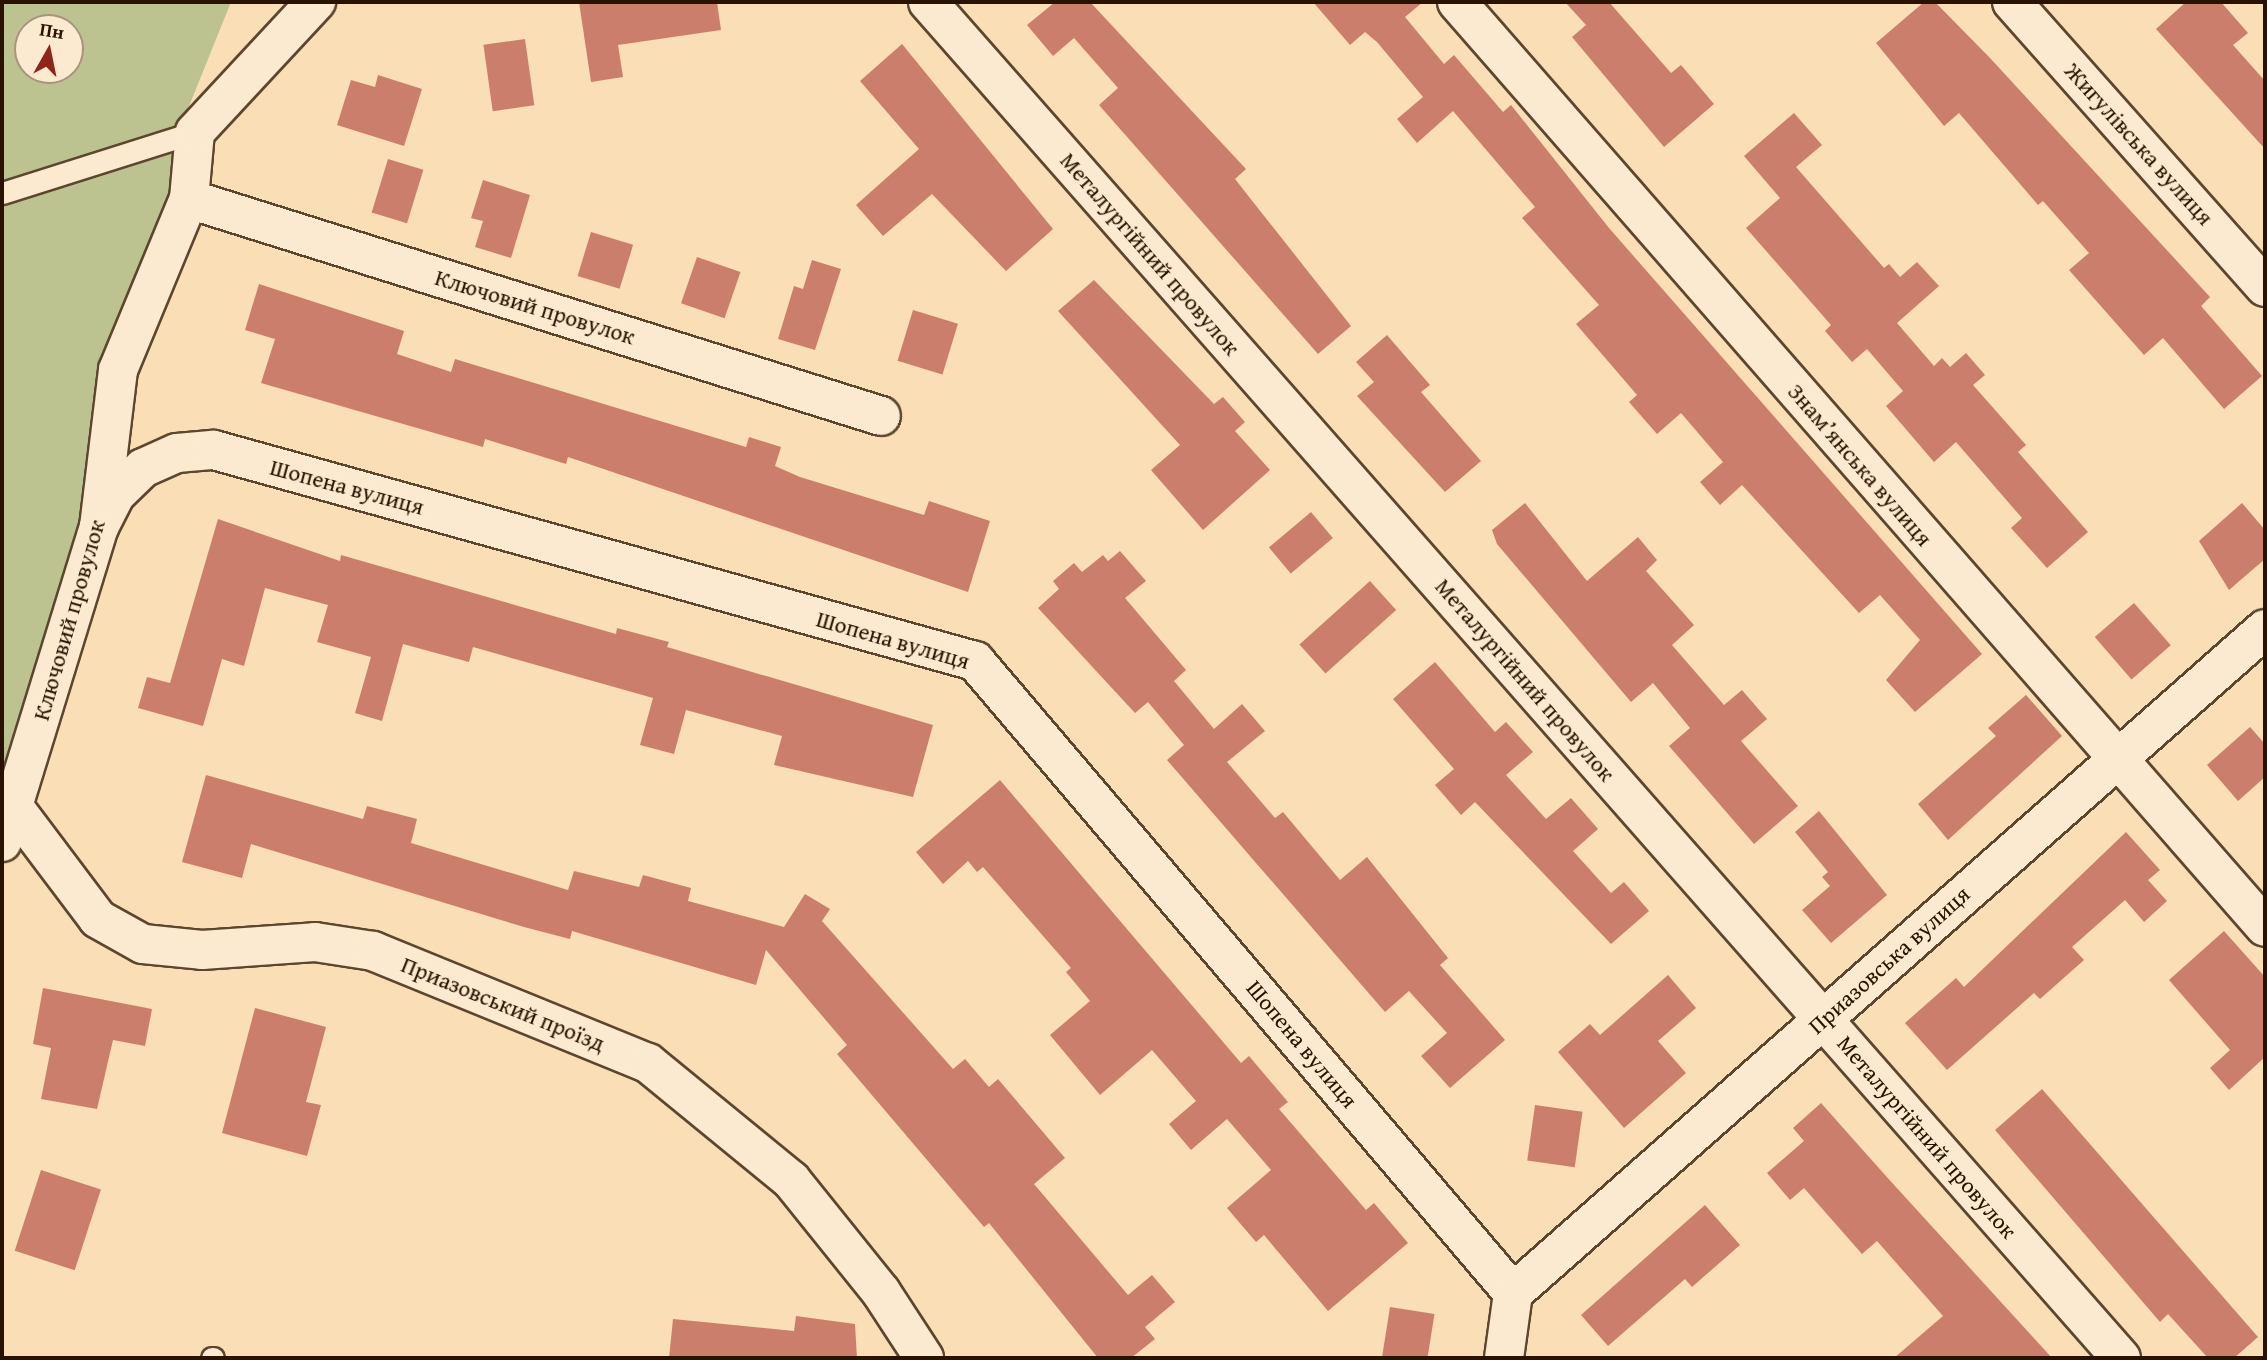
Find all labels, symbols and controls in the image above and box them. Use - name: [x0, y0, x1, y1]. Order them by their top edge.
- north arrow: [14, 14, 84, 84]
- text: Пн: [38, 14, 66, 46]
- street label: Жигулівська вулиця: [2059, 57, 2219, 231]
- street label: Металургійний провулок: [1054, 147, 1246, 361]
- street label: Ключовий провулок: [432, 263, 638, 351]
- street label: Знам’янська вулиця: [1782, 378, 1938, 552]
- street label: Шопена вулиця: [267, 453, 427, 521]
- street label: Ключовий провулок: [27, 516, 111, 724]
- street label: Металургійний провулок: [1429, 573, 1621, 787]
- street label: Шопена вулиця: [813, 605, 973, 675]
- street label: Приазовська вулиця: [1803, 880, 1975, 1040]
- street label: Приазовський проїзд: [397, 951, 609, 1057]
- street label: Шопена вулиця: [1241, 975, 1363, 1113]
- street label: Металургійний провулок: [1831, 1030, 2023, 1244]

